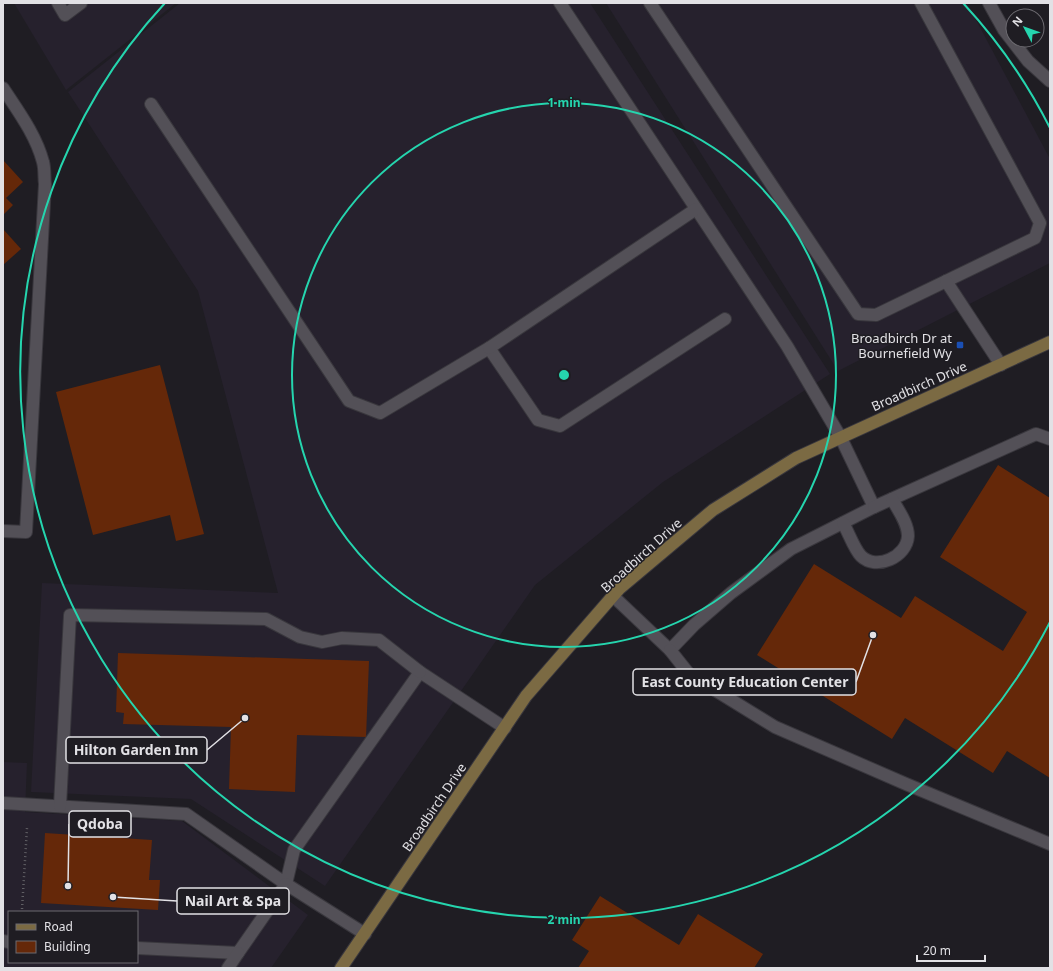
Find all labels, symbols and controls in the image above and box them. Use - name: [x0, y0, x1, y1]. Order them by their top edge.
- north arrow: [1005, 8, 1045, 48]
- text: N: [1008, 13, 1026, 29]
- text: 1 min: [547, 94, 581, 111]
- place label: Broadbirch Dr at Bournefield Wy: [851, 329, 952, 362]
- marker: Broadbirch Dr at Bournefield Wy: [955, 340, 965, 350]
- street label: Broadbirch Drive: [868, 357, 970, 415]
- centre of rings: [557, 368, 571, 382]
- street label: Broadbirch Drive: [597, 514, 685, 596]
- callout: East County Education Center: [633, 669, 856, 695]
- text: East County Education Center: [642, 672, 849, 691]
- callout: Hilton Garden Inn: [66, 737, 207, 763]
- text: Hilton Garden Inn: [74, 740, 198, 759]
- street label: Broadbirch Drive: [398, 759, 470, 855]
- callout: Qdoba: [69, 811, 131, 837]
- text: Qdoba: [77, 814, 123, 833]
- callout: Nail Art & Spa: [177, 888, 289, 914]
- text: Nail Art & Spa: [185, 891, 281, 910]
- legend: [8, 911, 138, 963]
- text: 2 min: [547, 911, 581, 928]
- text: Road: [44, 918, 73, 935]
- scale bar: [917, 937, 985, 963]
- text: Building: [44, 938, 91, 955]
- text: 20 m: [923, 942, 951, 959]

